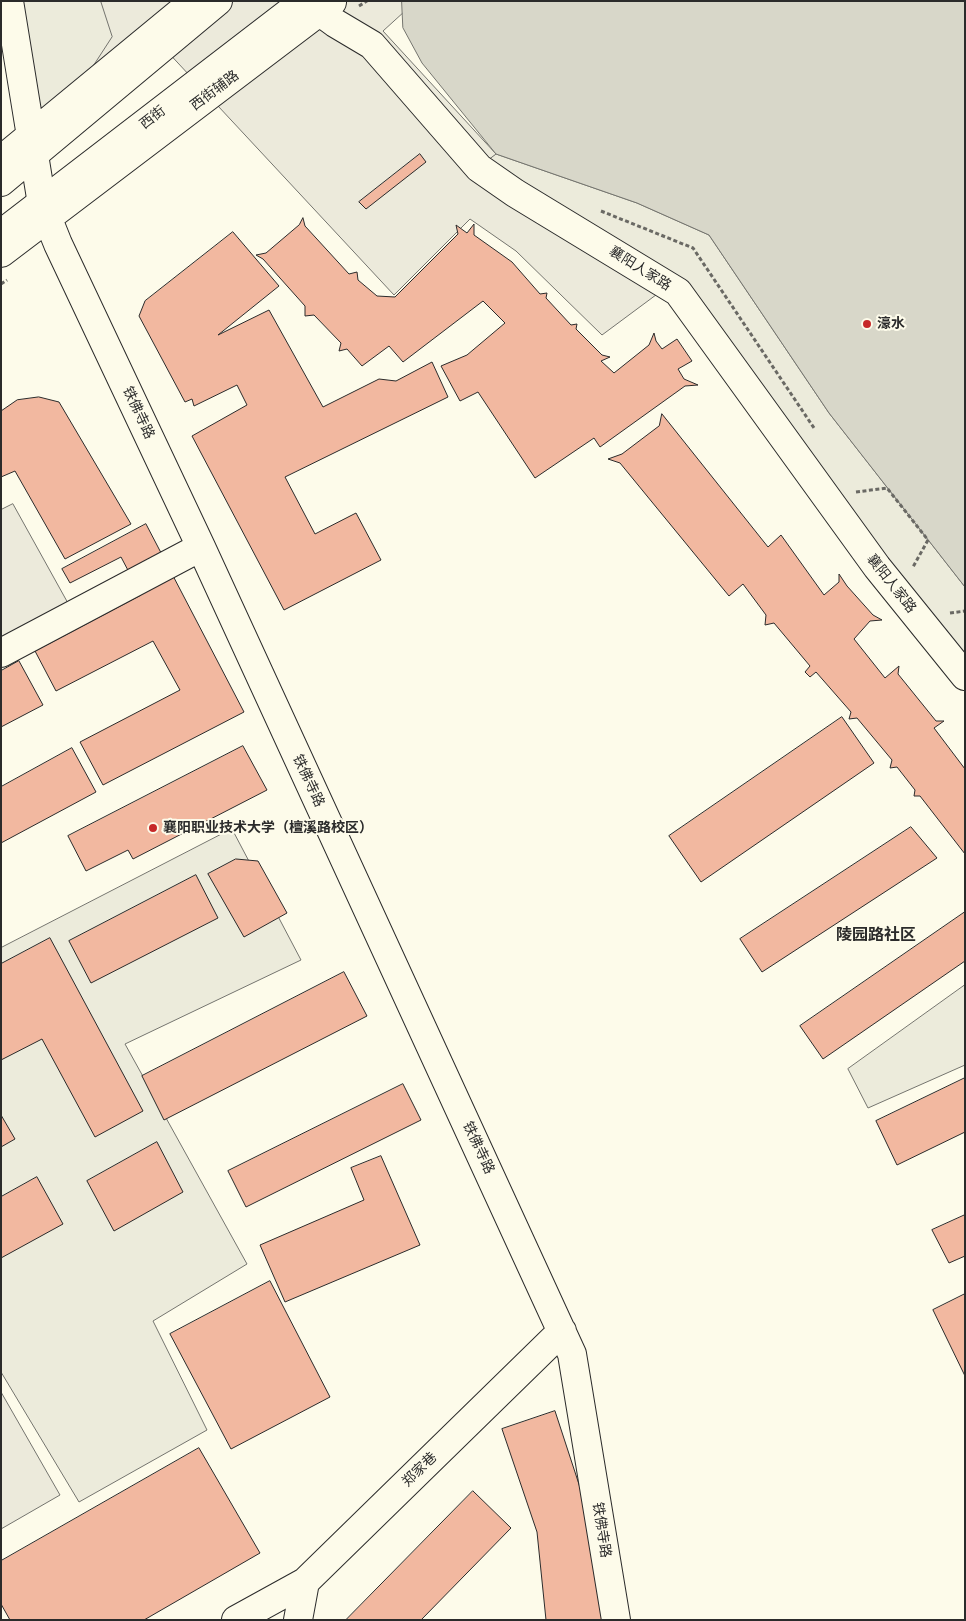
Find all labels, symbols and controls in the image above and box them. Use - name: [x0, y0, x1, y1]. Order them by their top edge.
- street label: 西街辅路: [188, 67, 242, 115]
- street label: 西街: [137, 103, 169, 133]
- street label: 襄阳人家路: [606, 243, 674, 295]
- place label: 濠水: [877, 316, 905, 332]
- marker: 濠水: [861, 318, 873, 330]
- street label: 铁佛寺路: [119, 384, 157, 442]
- street label: 襄阳人家路: [863, 551, 919, 617]
- street label: 铁佛寺路: [289, 752, 327, 810]
- place label: 襄阳职业技术大学（檀溪路校区）: [163, 820, 373, 836]
- marker: 襄阳职业技术大学（檀溪路校区）: [147, 822, 159, 834]
- district label: 陵园路社区: [836, 926, 916, 946]
- street label: 铁佛寺路: [459, 1119, 497, 1177]
- street label: 郑家巷: [399, 1449, 441, 1491]
- street label: 铁佛寺路: [588, 1501, 614, 1559]

